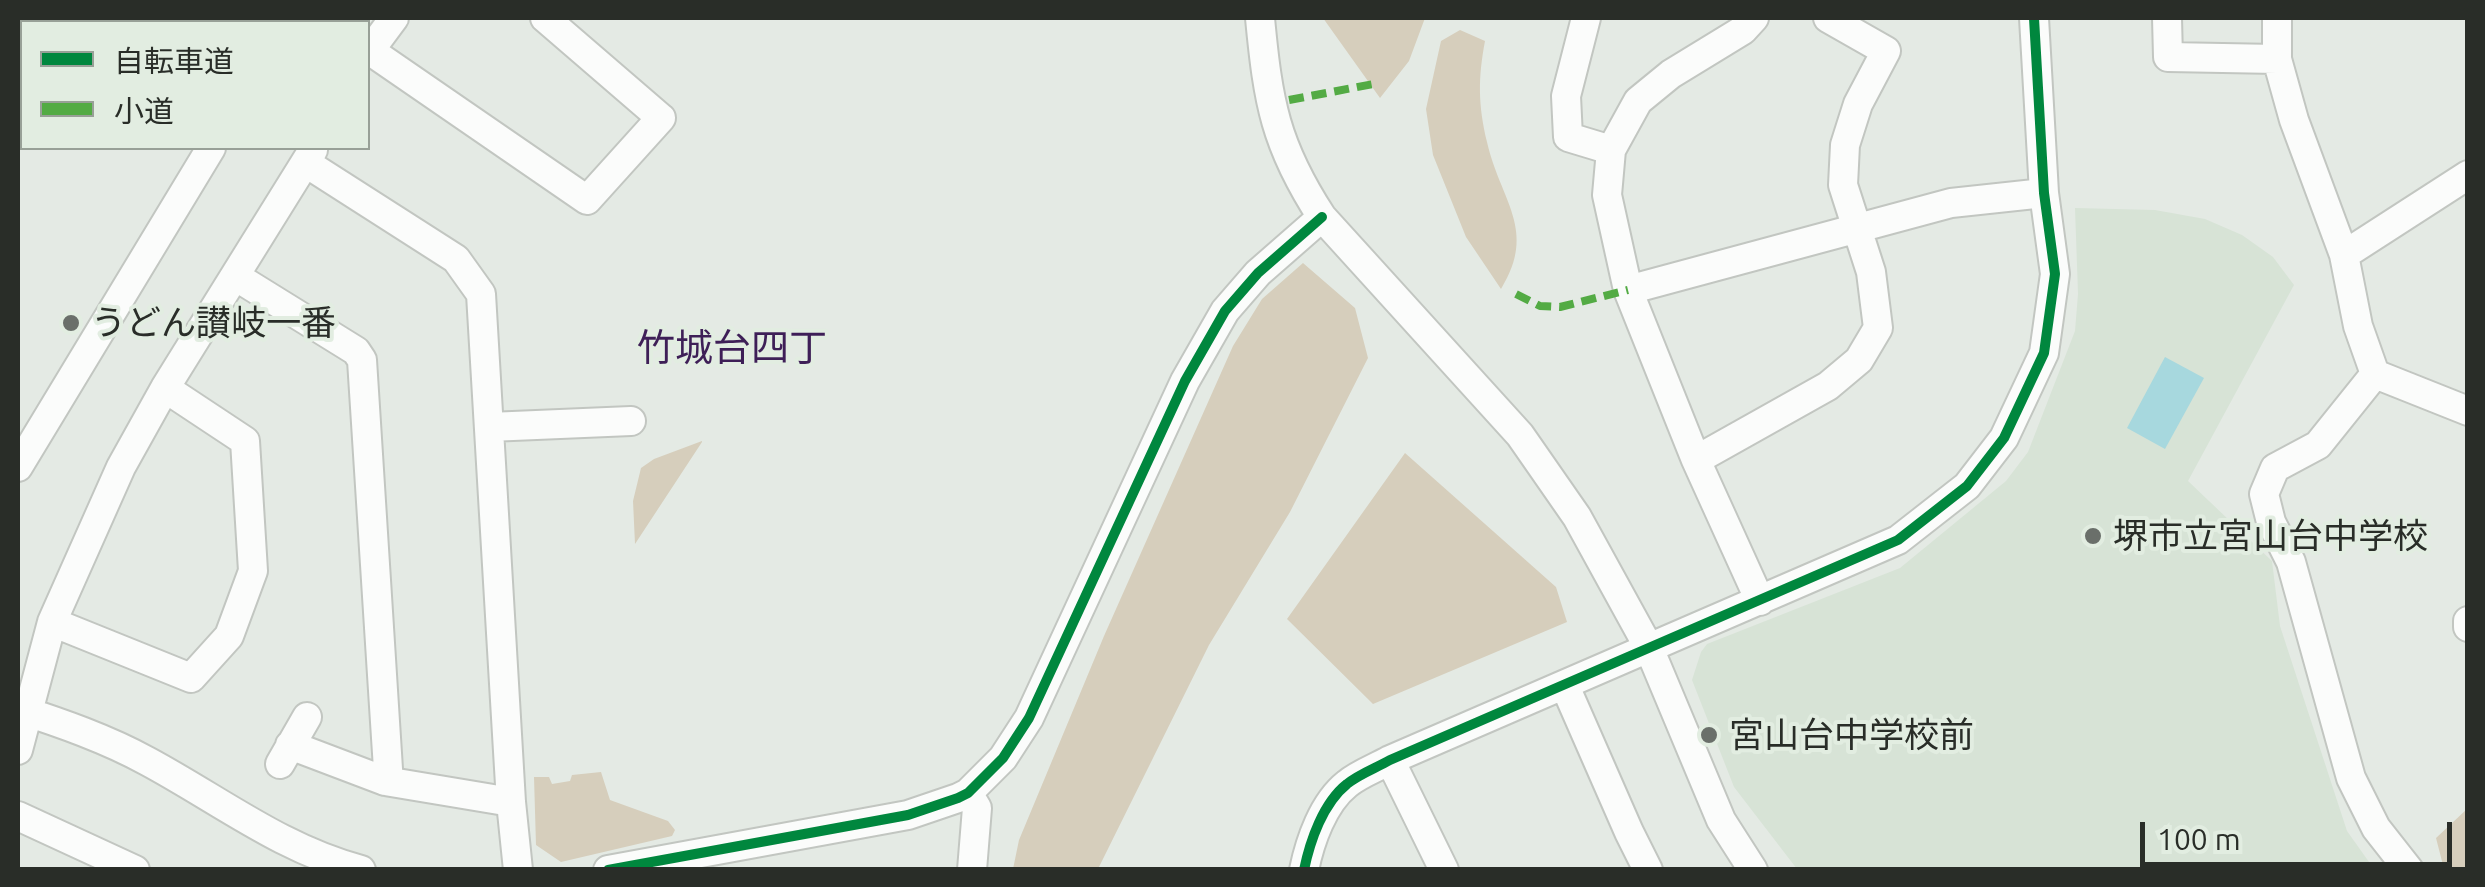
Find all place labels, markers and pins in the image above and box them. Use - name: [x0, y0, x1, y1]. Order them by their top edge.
- place label: うどん讃岐一番: [91, 302, 336, 344]
- marker: うどん讃岐一番: [60, 312, 82, 334]
- place label: 堺市立宮山台中学校: [2113, 515, 2428, 557]
- marker: 堺市立宮山台中学校: [2082, 525, 2104, 547]
- place label: 宮山台中学校前: [1729, 714, 1974, 756]
- marker: 宮山台中学校前: [1698, 724, 1720, 746]

